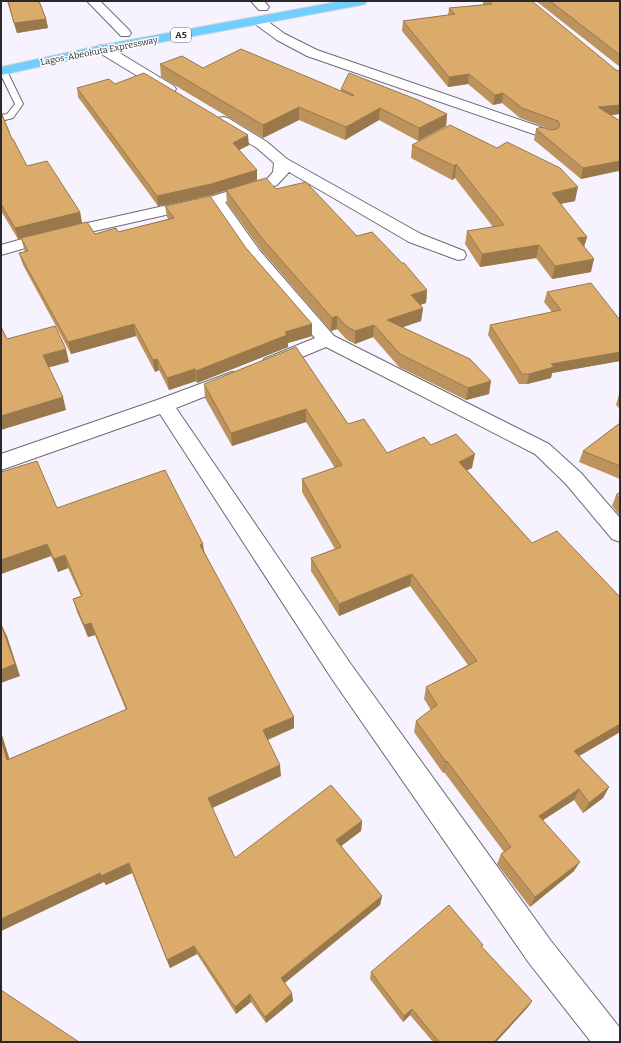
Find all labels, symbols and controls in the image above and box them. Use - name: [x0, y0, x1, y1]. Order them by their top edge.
- road number: A5: [171, 28, 191, 42]
- street label: Lagos-Abeokuta Expressway: [40, 35, 159, 67]

